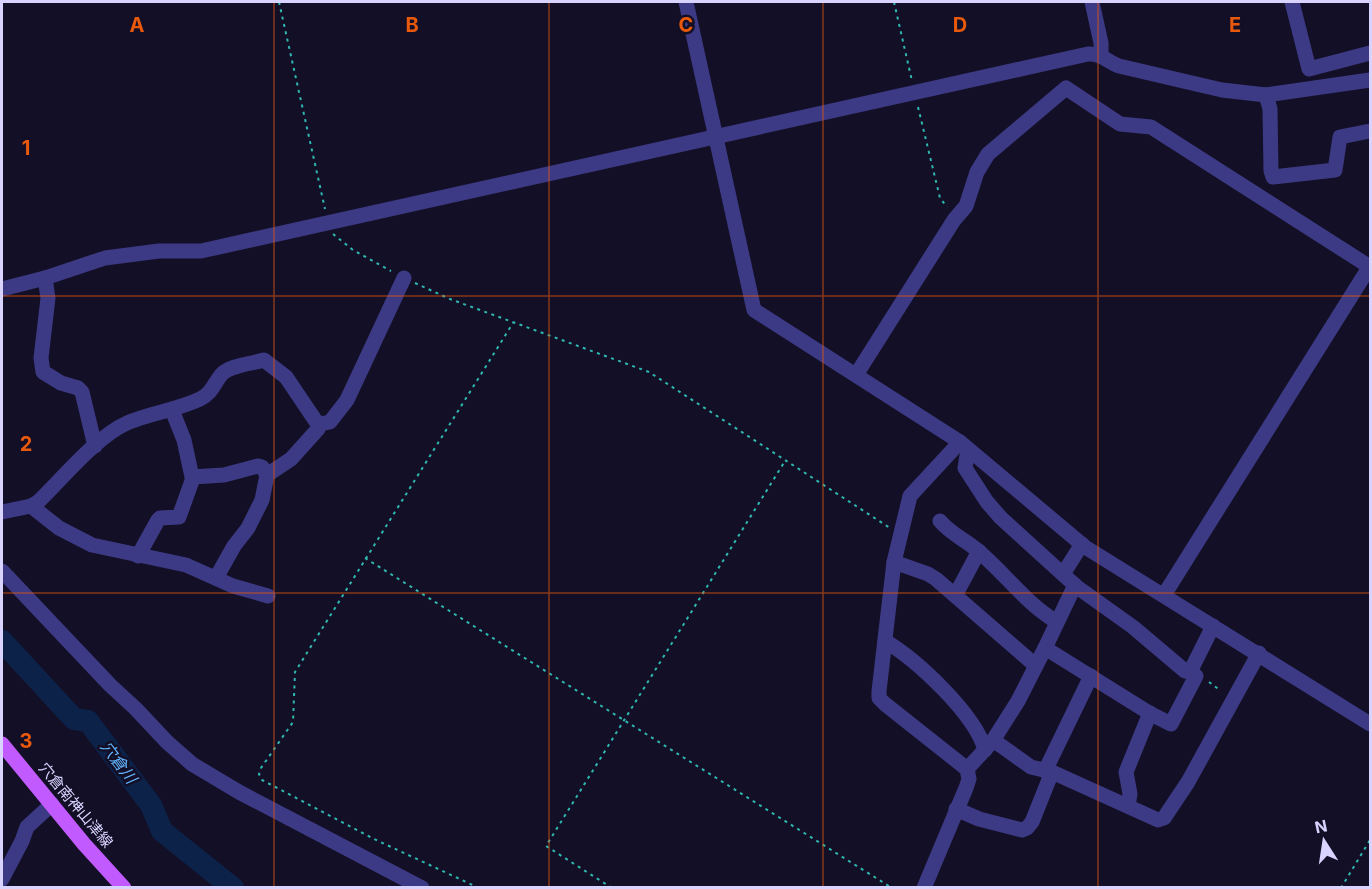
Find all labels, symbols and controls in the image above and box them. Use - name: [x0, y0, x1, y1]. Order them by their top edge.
- text: A: [130, 13, 145, 37]
- text: B: [405, 13, 419, 37]
- text: C: [679, 13, 693, 37]
- text: D: [953, 13, 967, 37]
- text: E: [1229, 13, 1241, 37]
- text: 1: [22, 136, 30, 160]
- text: 2: [20, 432, 32, 456]
- text: 3: [20, 729, 32, 753]
- water label: 穴倉川: [97, 737, 143, 789]
- street label: 穴倉南神山津線: [35, 759, 117, 851]
- north arrow: [1294, 811, 1354, 871]
- text: N: [1313, 815, 1329, 837]

